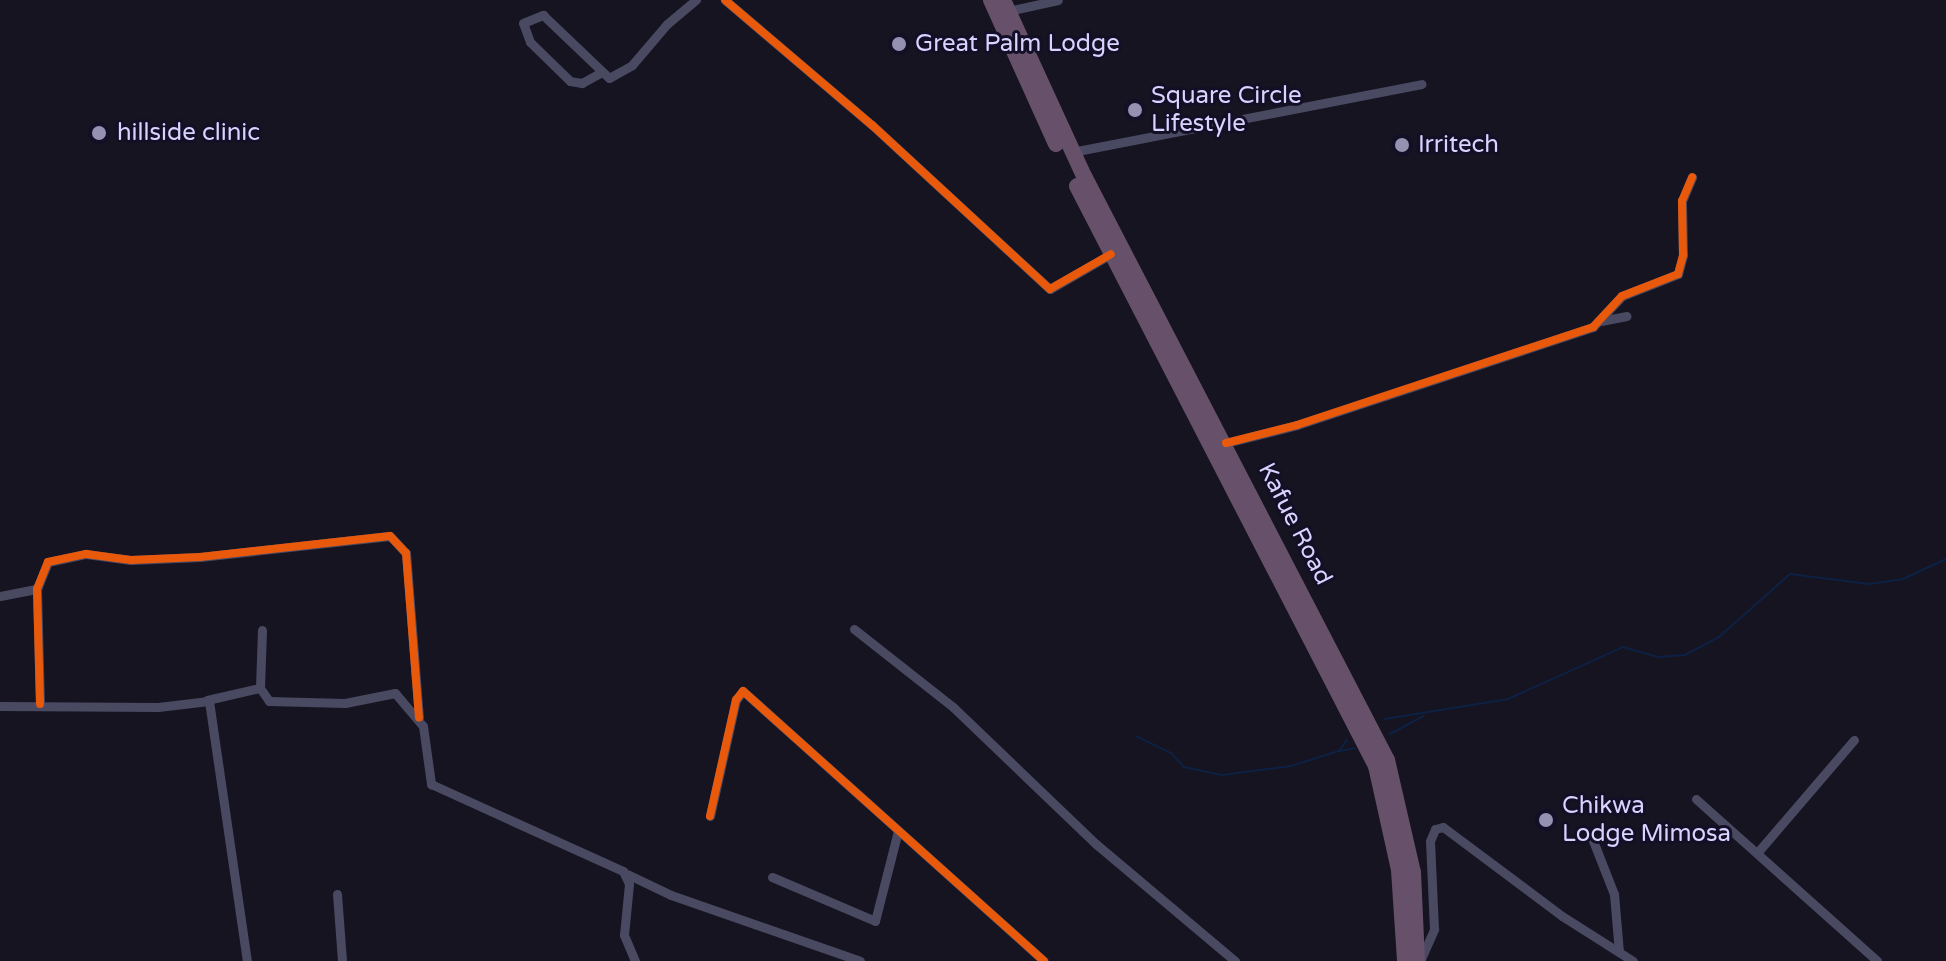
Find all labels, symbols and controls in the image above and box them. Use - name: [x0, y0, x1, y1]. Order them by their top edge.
- place label: Great Palm Lodge: [915, 30, 1120, 58]
- marker: Great Palm Lodge: [890, 35, 908, 53]
- place label: Square Circle Lifestyle: [1151, 82, 1302, 138]
- marker: Square Circle Lifestyle: [1126, 101, 1144, 119]
- place label: hillside clinic: [117, 119, 260, 147]
- marker: hillside clinic: [88, 122, 110, 144]
- place label: Irritech: [1418, 131, 1499, 159]
- marker: Irritech: [1393, 136, 1411, 154]
- street label: Kafue Road: [1252, 458, 1338, 590]
- place label: Chikwa Lodge Mimosa: [1562, 792, 1731, 848]
- marker: Chikwa Lodge Mimosa: [1537, 811, 1555, 829]

